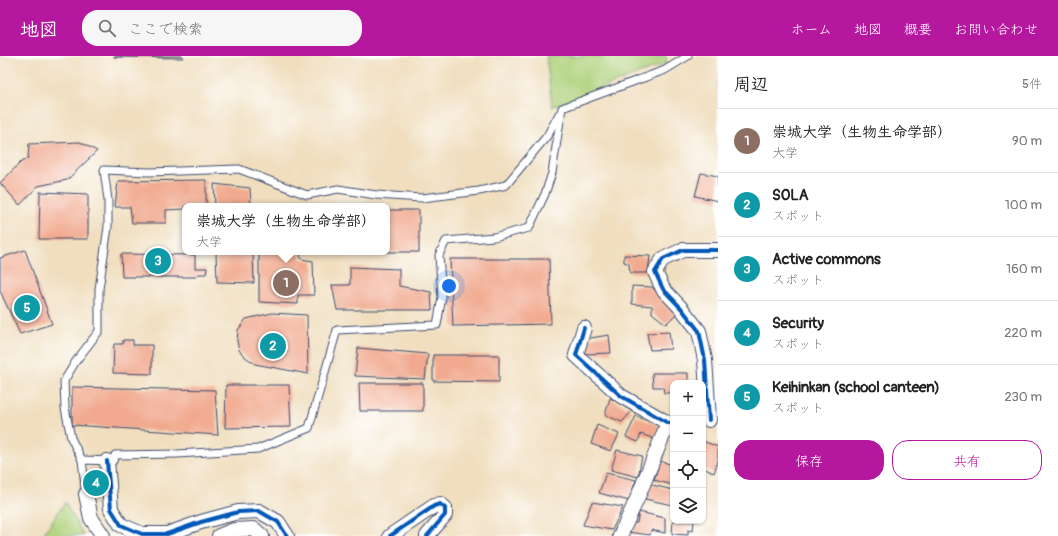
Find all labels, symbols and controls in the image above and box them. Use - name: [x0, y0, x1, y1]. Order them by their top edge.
- search box: [82, 10, 362, 46]
- icon: search: [96, 17, 118, 39]
- text: 地図: [20, 18, 58, 42]
- text: ここで検索: [128, 20, 203, 39]
- text: ホーム: [791, 21, 832, 38]
- text: 地図: [854, 21, 882, 38]
- text: 概要: [904, 21, 932, 38]
- text: お問い合わせ: [954, 21, 1038, 38]
- text: 周辺: [734, 74, 768, 95]
- text: 5件: [1022, 76, 1042, 92]
- text: 崇城大学（生物生命学部）: [772, 123, 952, 142]
- text: 1: [744, 133, 750, 149]
- text: 90 m: [1012, 133, 1042, 149]
- text: 大学: [772, 145, 798, 161]
- text: SOLA: [772, 186, 808, 205]
- text: 2: [743, 197, 751, 213]
- text: 100 m: [1005, 197, 1042, 213]
- popup: [182, 203, 390, 255]
- text: スポット: [772, 208, 824, 224]
- text: 崇城大学（生物生命学部）: [196, 212, 376, 231]
- text: 大学: [196, 234, 222, 250]
- pin: 3: [145, 246, 171, 276]
- text: Active commons: [772, 250, 881, 269]
- text: 3: [743, 261, 751, 277]
- text: 160 m: [1006, 261, 1042, 277]
- pin: 1: [273, 268, 299, 298]
- text: スポット: [772, 272, 824, 288]
- your location: [439, 276, 459, 296]
- pin: 5: [14, 293, 40, 323]
- text: Security: [772, 314, 824, 333]
- text: 4: [743, 325, 751, 341]
- text: 220 m: [1004, 325, 1042, 341]
- pin: 2: [260, 331, 286, 361]
- text: スポット: [772, 336, 824, 352]
- text: Keihinkan (school canteen): [772, 378, 940, 397]
- map controls: [670, 380, 706, 524]
- button: +: [670, 380, 706, 416]
- text: 5: [743, 389, 751, 405]
- text: 230 m: [1005, 389, 1042, 405]
- text: スポット: [772, 400, 824, 416]
- button: −: [670, 416, 706, 452]
- button: 保存: [734, 440, 884, 480]
- button: 共有: [892, 440, 1042, 480]
- button: locate: [670, 452, 706, 488]
- pin: 4: [83, 468, 109, 498]
- button: layers: [670, 488, 706, 524]

